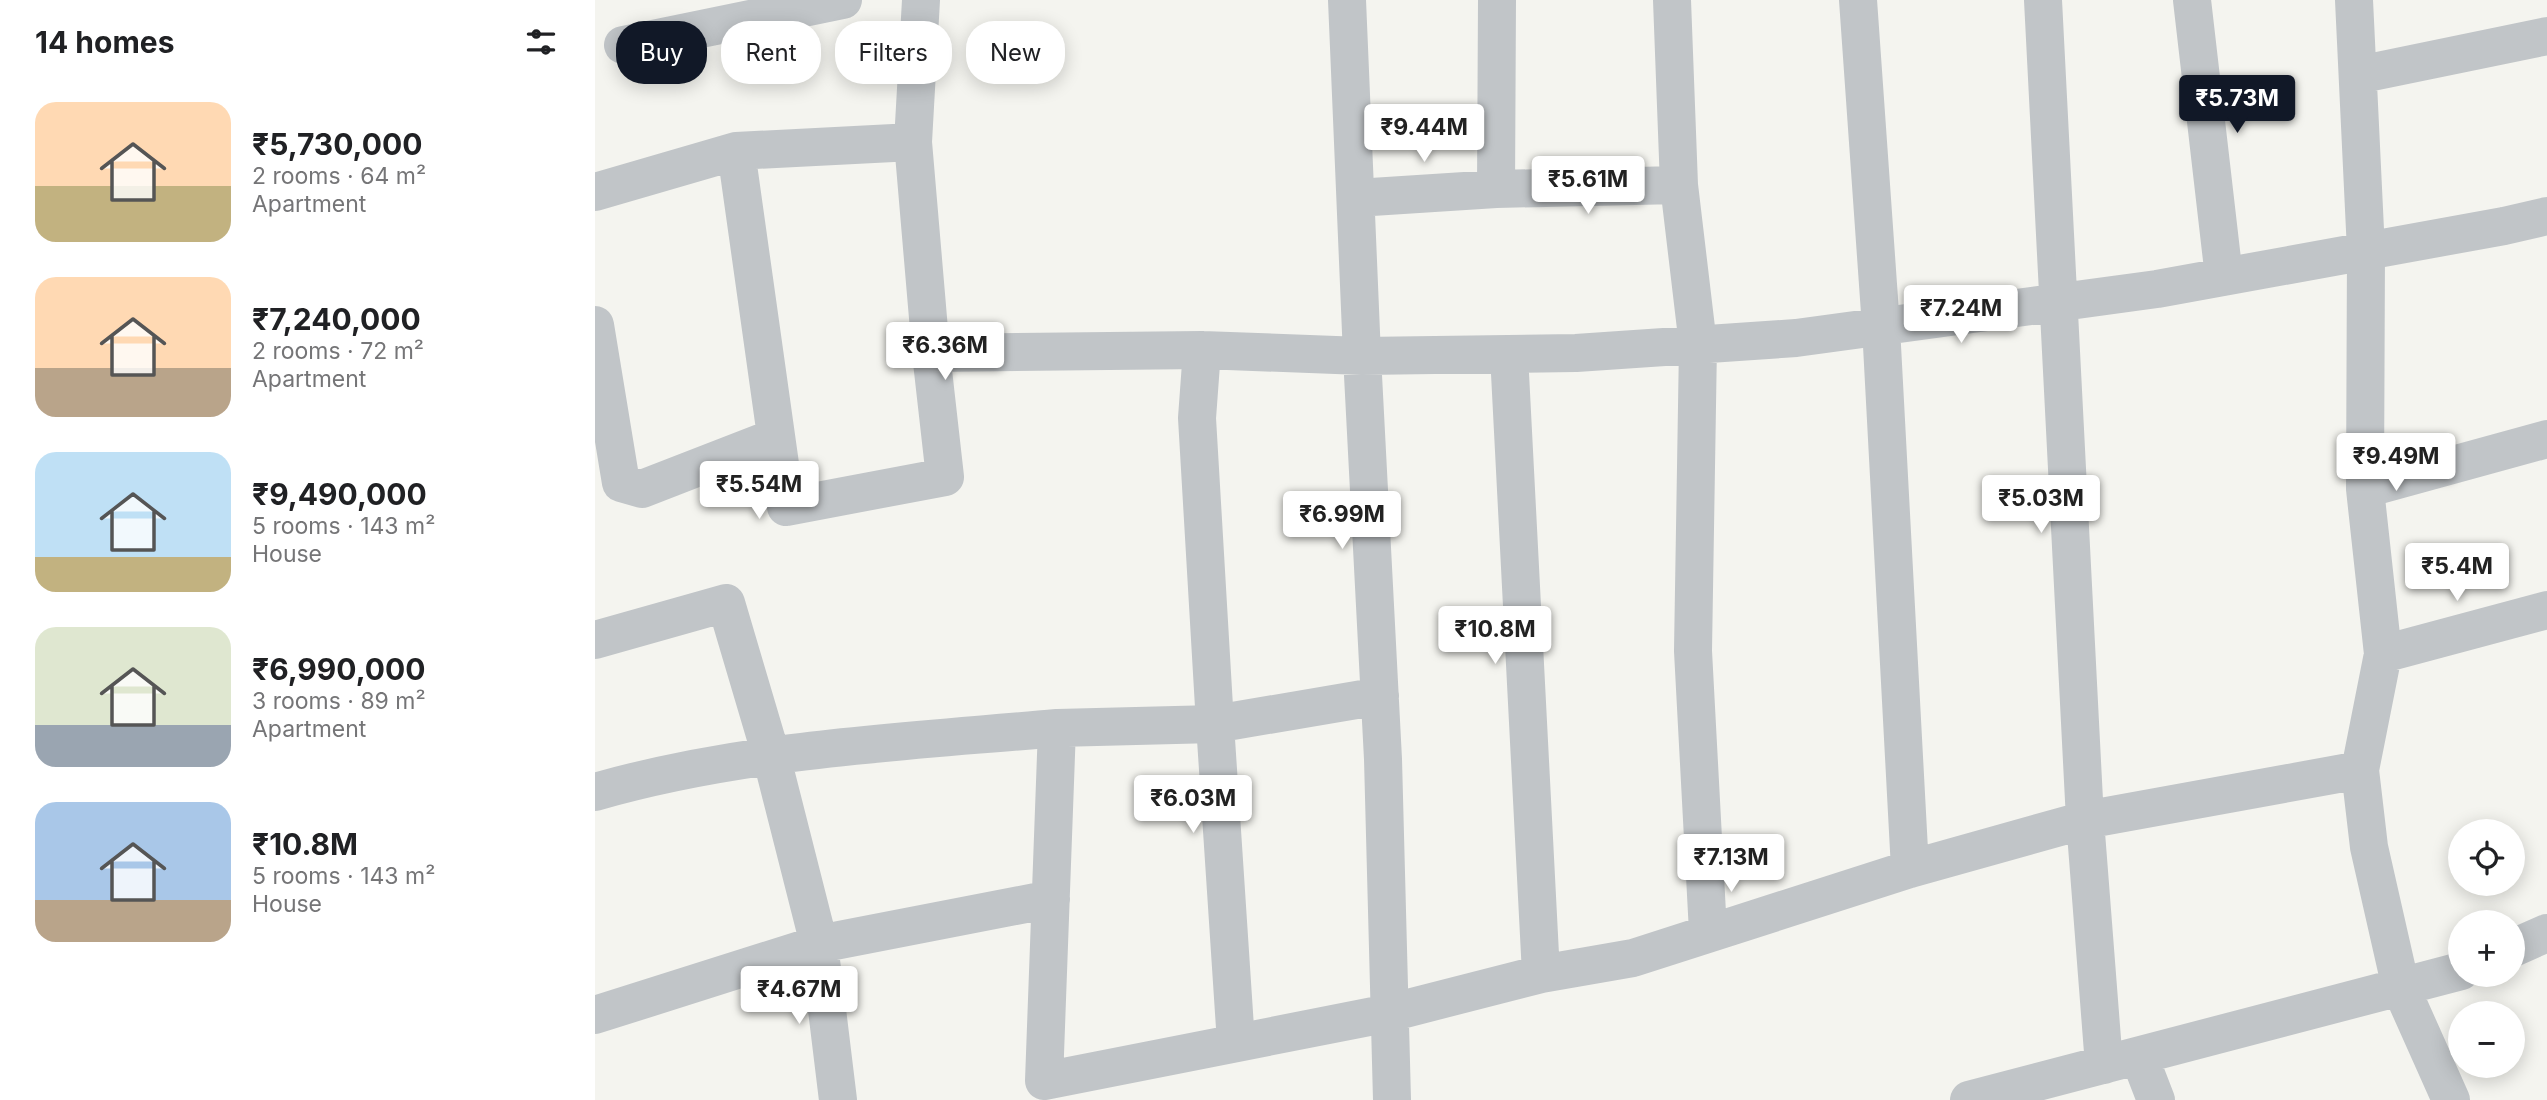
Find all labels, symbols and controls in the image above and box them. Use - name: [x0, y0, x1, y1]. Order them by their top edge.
- chip: Buy: [616, 21, 707, 84]
- chip: Rent: [721, 21, 821, 84]
- chip: Filters: [835, 21, 952, 84]
- chip: New: [966, 21, 1065, 84]
- icon: filters: [522, 23, 560, 61]
- text: 14 homes: [35, 24, 174, 60]
- pin: ₹5.73M: [2180, 76, 2294, 135]
- text: ₹5.73M: [2195, 84, 2279, 112]
- pin: ₹9.44M: [1367, 104, 1481, 164]
- text: ₹9.44M: [1380, 113, 1468, 141]
- text: ₹5,730,000: [252, 126, 422, 162]
- icon: home: [91, 130, 175, 214]
- pin: ₹5.61M: [1531, 156, 1645, 216]
- text: 2 rooms · 64 m²: [252, 162, 426, 190]
- text: ₹5.61M: [1548, 165, 1628, 193]
- text: Apartment: [252, 190, 366, 218]
- pin: ₹7.24M: [1904, 286, 2018, 345]
- text: ₹7.24M: [1920, 294, 2002, 322]
- text: ₹7,240,000: [252, 301, 421, 337]
- icon: home: [91, 305, 175, 389]
- pin: ₹6.36M: [888, 322, 1002, 382]
- text: ₹6.36M: [902, 331, 988, 359]
- text: 2 rooms · 72 m²: [252, 337, 424, 365]
- text: Apartment: [252, 365, 366, 393]
- pin: ₹9.49M: [2339, 434, 2453, 493]
- text: ₹9.49M: [2352, 442, 2440, 470]
- pin: ₹5.54M: [702, 462, 816, 521]
- text: ₹5.54M: [716, 470, 802, 498]
- text: ₹9,490,000: [252, 476, 427, 512]
- pin: ₹5.03M: [1984, 476, 2098, 535]
- icon: home: [91, 480, 175, 564]
- text: ₹5.03M: [1998, 484, 2084, 512]
- pin: ₹6.99M: [1285, 491, 1399, 551]
- text: ₹6.99M: [1299, 500, 1385, 528]
- text: 5 rooms · 143 m²: [252, 512, 435, 540]
- text: House: [252, 540, 322, 568]
- pin: ₹5.4M: [2408, 544, 2506, 603]
- text: ₹5.4M: [2421, 552, 2493, 580]
- pin: ₹10.8M: [1438, 606, 1552, 666]
- text: ₹10.8M: [1454, 615, 1536, 643]
- text: ₹6,990,000: [252, 651, 426, 687]
- icon: home: [91, 655, 175, 739]
- text: 3 rooms · 89 m²: [252, 687, 426, 715]
- text: Apartment: [252, 715, 366, 743]
- pin: ₹6.03M: [1136, 776, 1250, 835]
- text: ₹6.03M: [1150, 784, 1236, 812]
- map controls: [2448, 819, 2525, 1078]
- button: locate: [2448, 819, 2525, 896]
- text: ₹10.8M: [252, 826, 358, 862]
- icon: home: [91, 830, 175, 914]
- pin: ₹7.13M: [1674, 834, 1788, 894]
- text: ₹7.13M: [1693, 843, 1769, 871]
- text: 5 rooms · 143 m²: [252, 862, 435, 890]
- text: House: [252, 890, 322, 918]
- button: +: [2448, 910, 2525, 987]
- pin: ₹4.67M: [742, 967, 856, 1026]
- text: ₹4.67M: [757, 975, 841, 1003]
- button: −: [2448, 1001, 2525, 1078]

